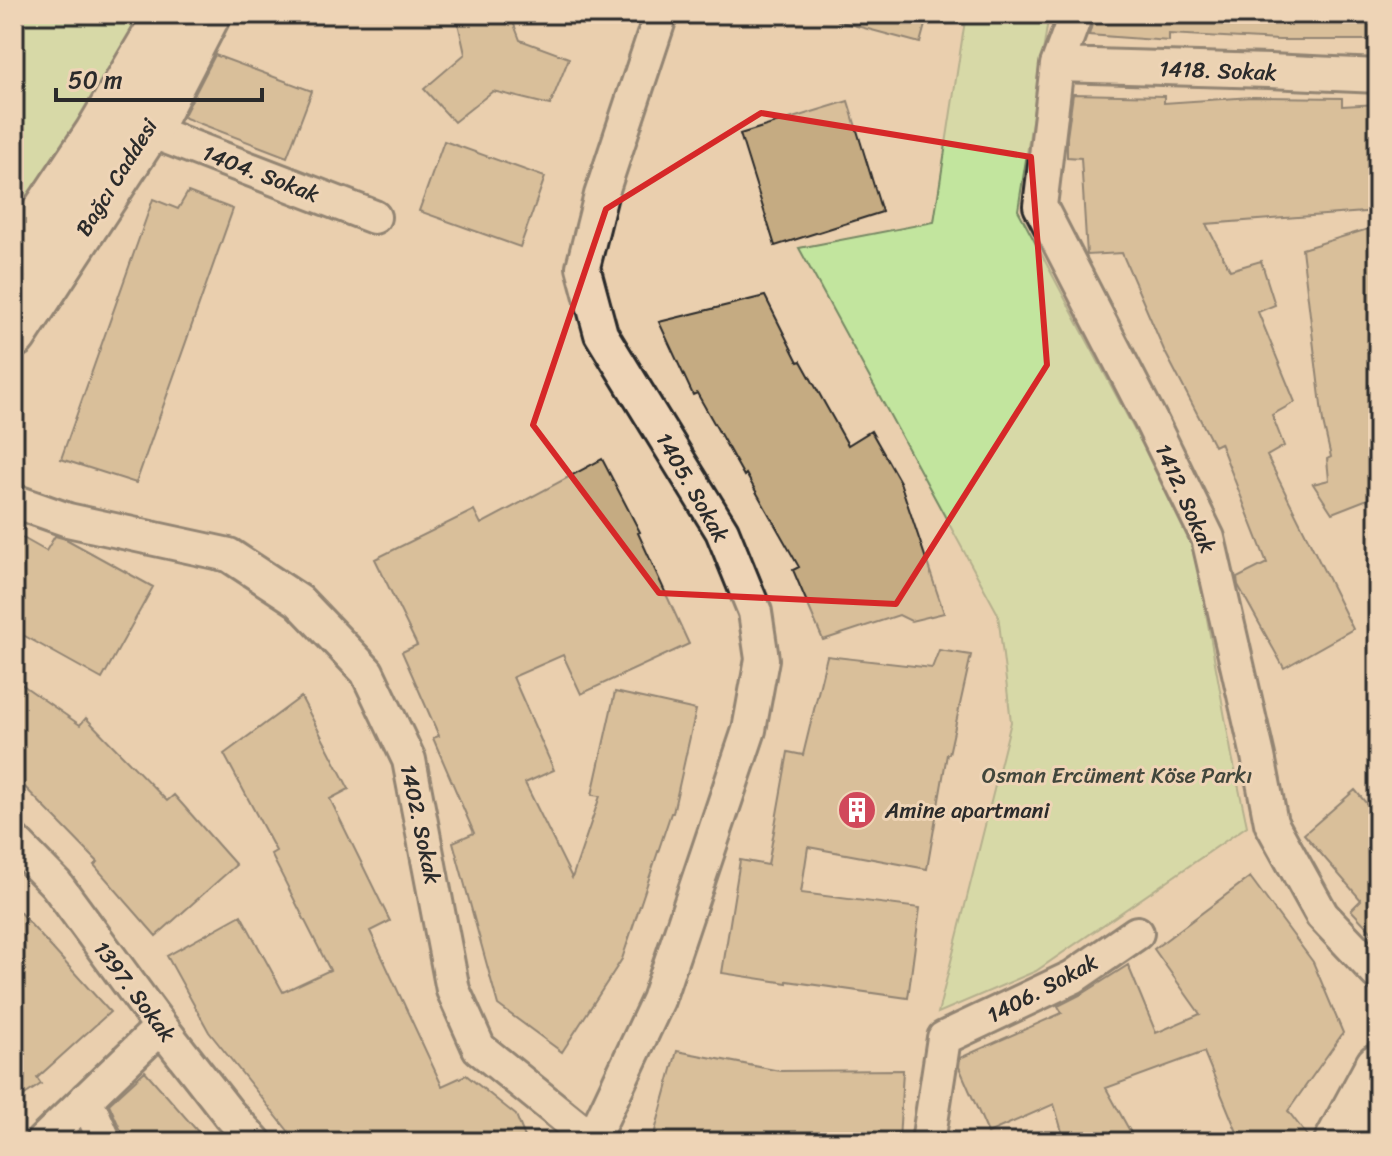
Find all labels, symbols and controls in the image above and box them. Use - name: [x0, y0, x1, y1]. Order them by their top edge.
- street label: 1418. Sokak: [1159, 49, 1278, 92]
- scale bar: [56, 52, 262, 102]
- text: 50 m: [68, 59, 123, 101]
- street label: Bağcı Caddesi: [65, 110, 169, 244]
- street label: 1404. Sokak: [197, 133, 325, 214]
- street label: 1405. Sokak: [645, 425, 740, 550]
- street label: 1412. Sokak: [1144, 437, 1227, 560]
- park label: Osman Ercüment Köse Parkı: [982, 756, 1252, 795]
- street label: 1402. Sokak: [389, 761, 452, 888]
- building icon: Amine apartmani: [836, 789, 878, 831]
- place label: Amine apartmani: [884, 791, 1050, 830]
- street label: 1397. Sokak: [83, 932, 186, 1051]
- street label: 1406. Sokak: [980, 943, 1105, 1034]

